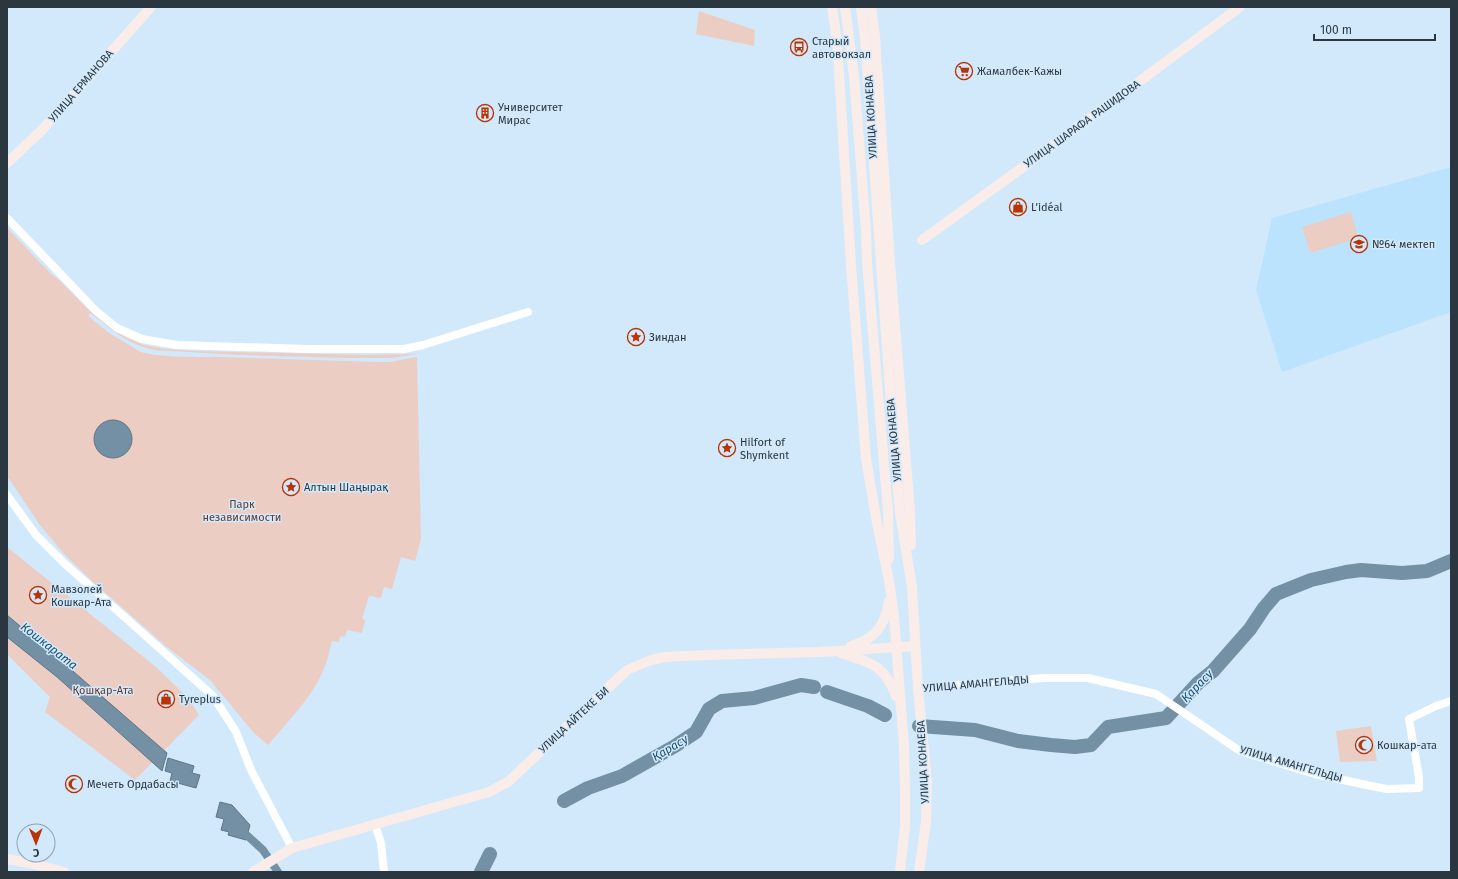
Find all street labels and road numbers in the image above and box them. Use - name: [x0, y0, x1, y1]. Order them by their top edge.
- street label: УЛИЦА ЕРМАНОВА: [46, 47, 116, 125]
- street label: УЛИЦА КОНАЕВА: [862, 74, 880, 159]
- street label: УЛИЦА ШАРАФА РАШИДОВА: [1021, 77, 1143, 171]
- street label: УЛИЦА КОНАЕВА: [884, 397, 904, 482]
- street label: УЛИЦА АМАНГЕЛЬДЫ: [922, 673, 1030, 695]
- street label: УЛИЦА АЙТЕКЕ БИ: [536, 684, 612, 756]
- street label: УЛИЦА КОНАЕВА: [914, 719, 932, 804]
- street label: УЛИЦА АМАНГЕЛЬДЫ: [1238, 743, 1344, 785]

